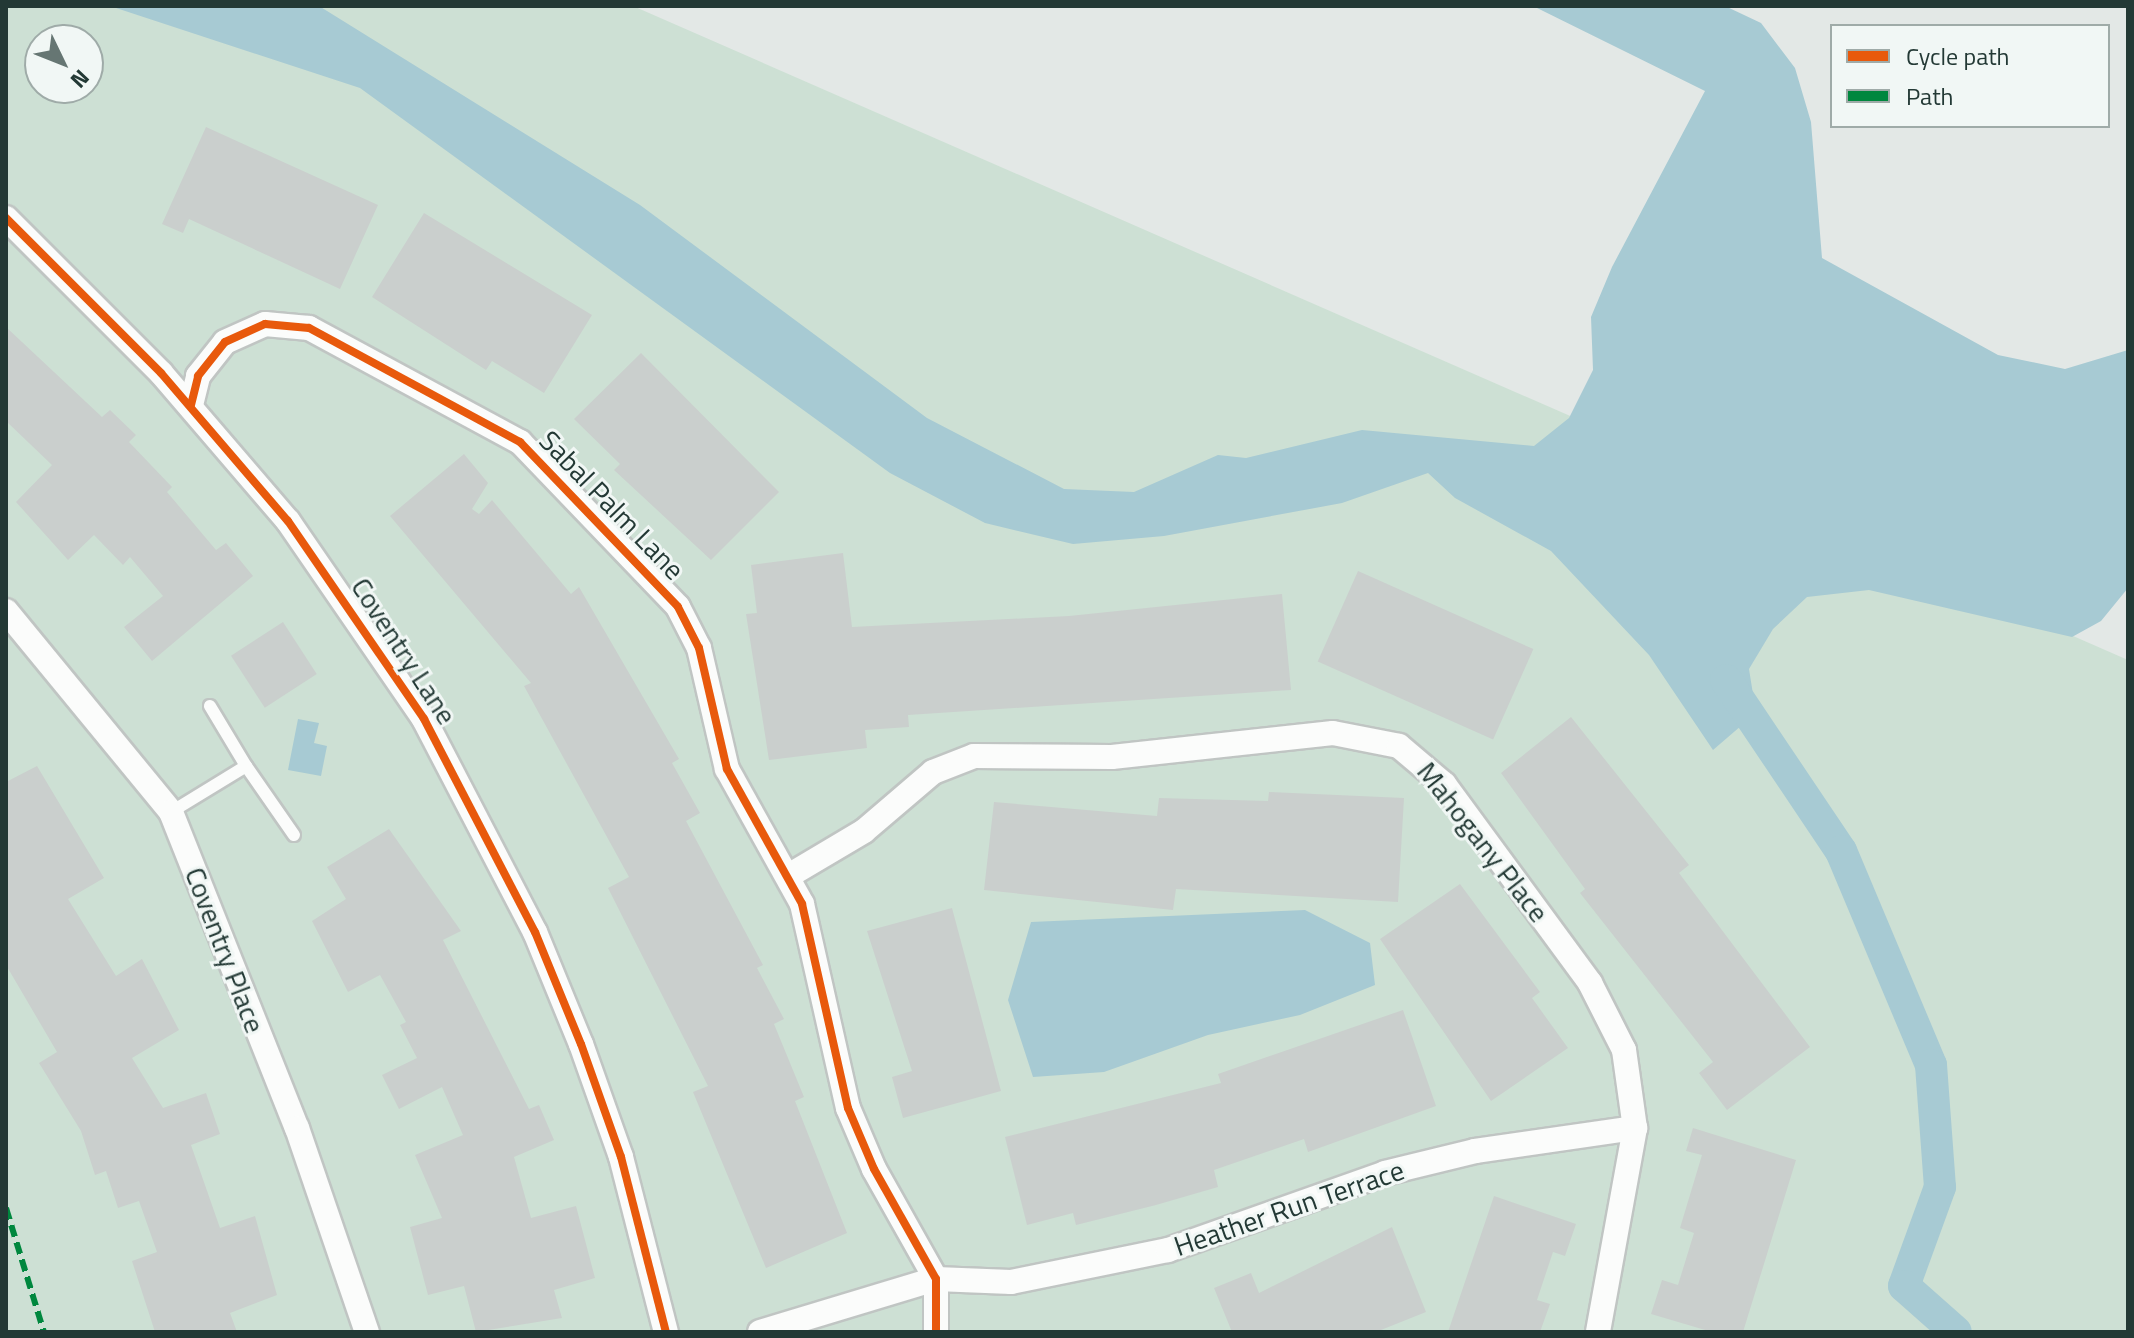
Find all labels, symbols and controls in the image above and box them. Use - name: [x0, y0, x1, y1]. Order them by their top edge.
- north arrow: [24, 24, 104, 104]
- legend: [1830, 24, 2110, 128]
- text: Cycle path: [1906, 38, 2009, 74]
- text: N: [62, 62, 98, 96]
- text: Path: [1906, 78, 1953, 114]
- street label: Sabal Palm Lane: [533, 424, 691, 586]
- street label: Coventry Lane: [344, 572, 464, 730]
- street label: Mahogany Place: [1410, 755, 1556, 929]
- street label: Coventry Place: [178, 863, 272, 1037]
- street label: Heather Run Terrace: [1170, 1153, 1408, 1263]

